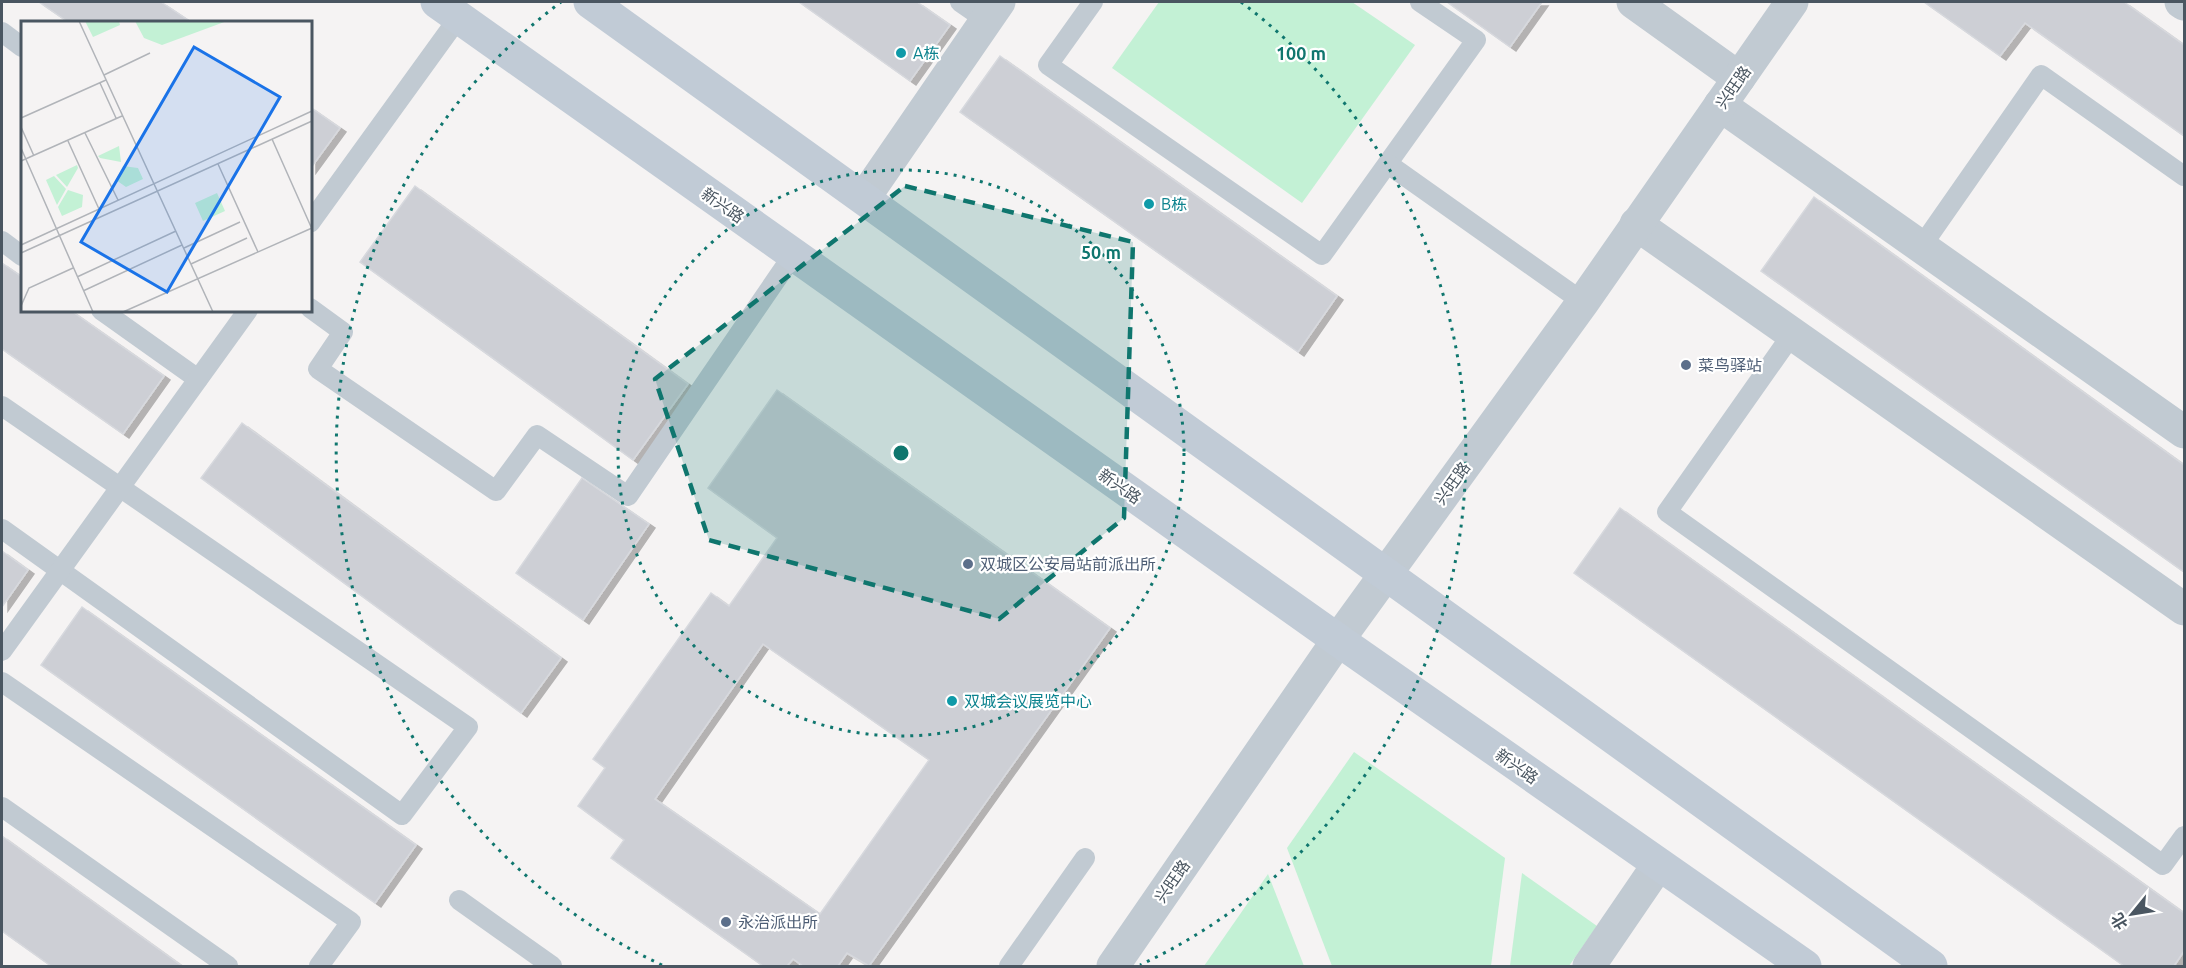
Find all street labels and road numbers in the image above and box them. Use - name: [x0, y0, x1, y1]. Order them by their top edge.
- street label: 兴旺路: [1712, 62, 1754, 112]
- street label: 新兴路: [698, 184, 748, 226]
- street label: 兴旺路: [1431, 458, 1473, 508]
- street label: 新兴路: [1095, 465, 1145, 507]
- street label: 新兴路: [1492, 745, 1542, 787]
- street label: 兴旺路: [1151, 856, 1193, 906]

